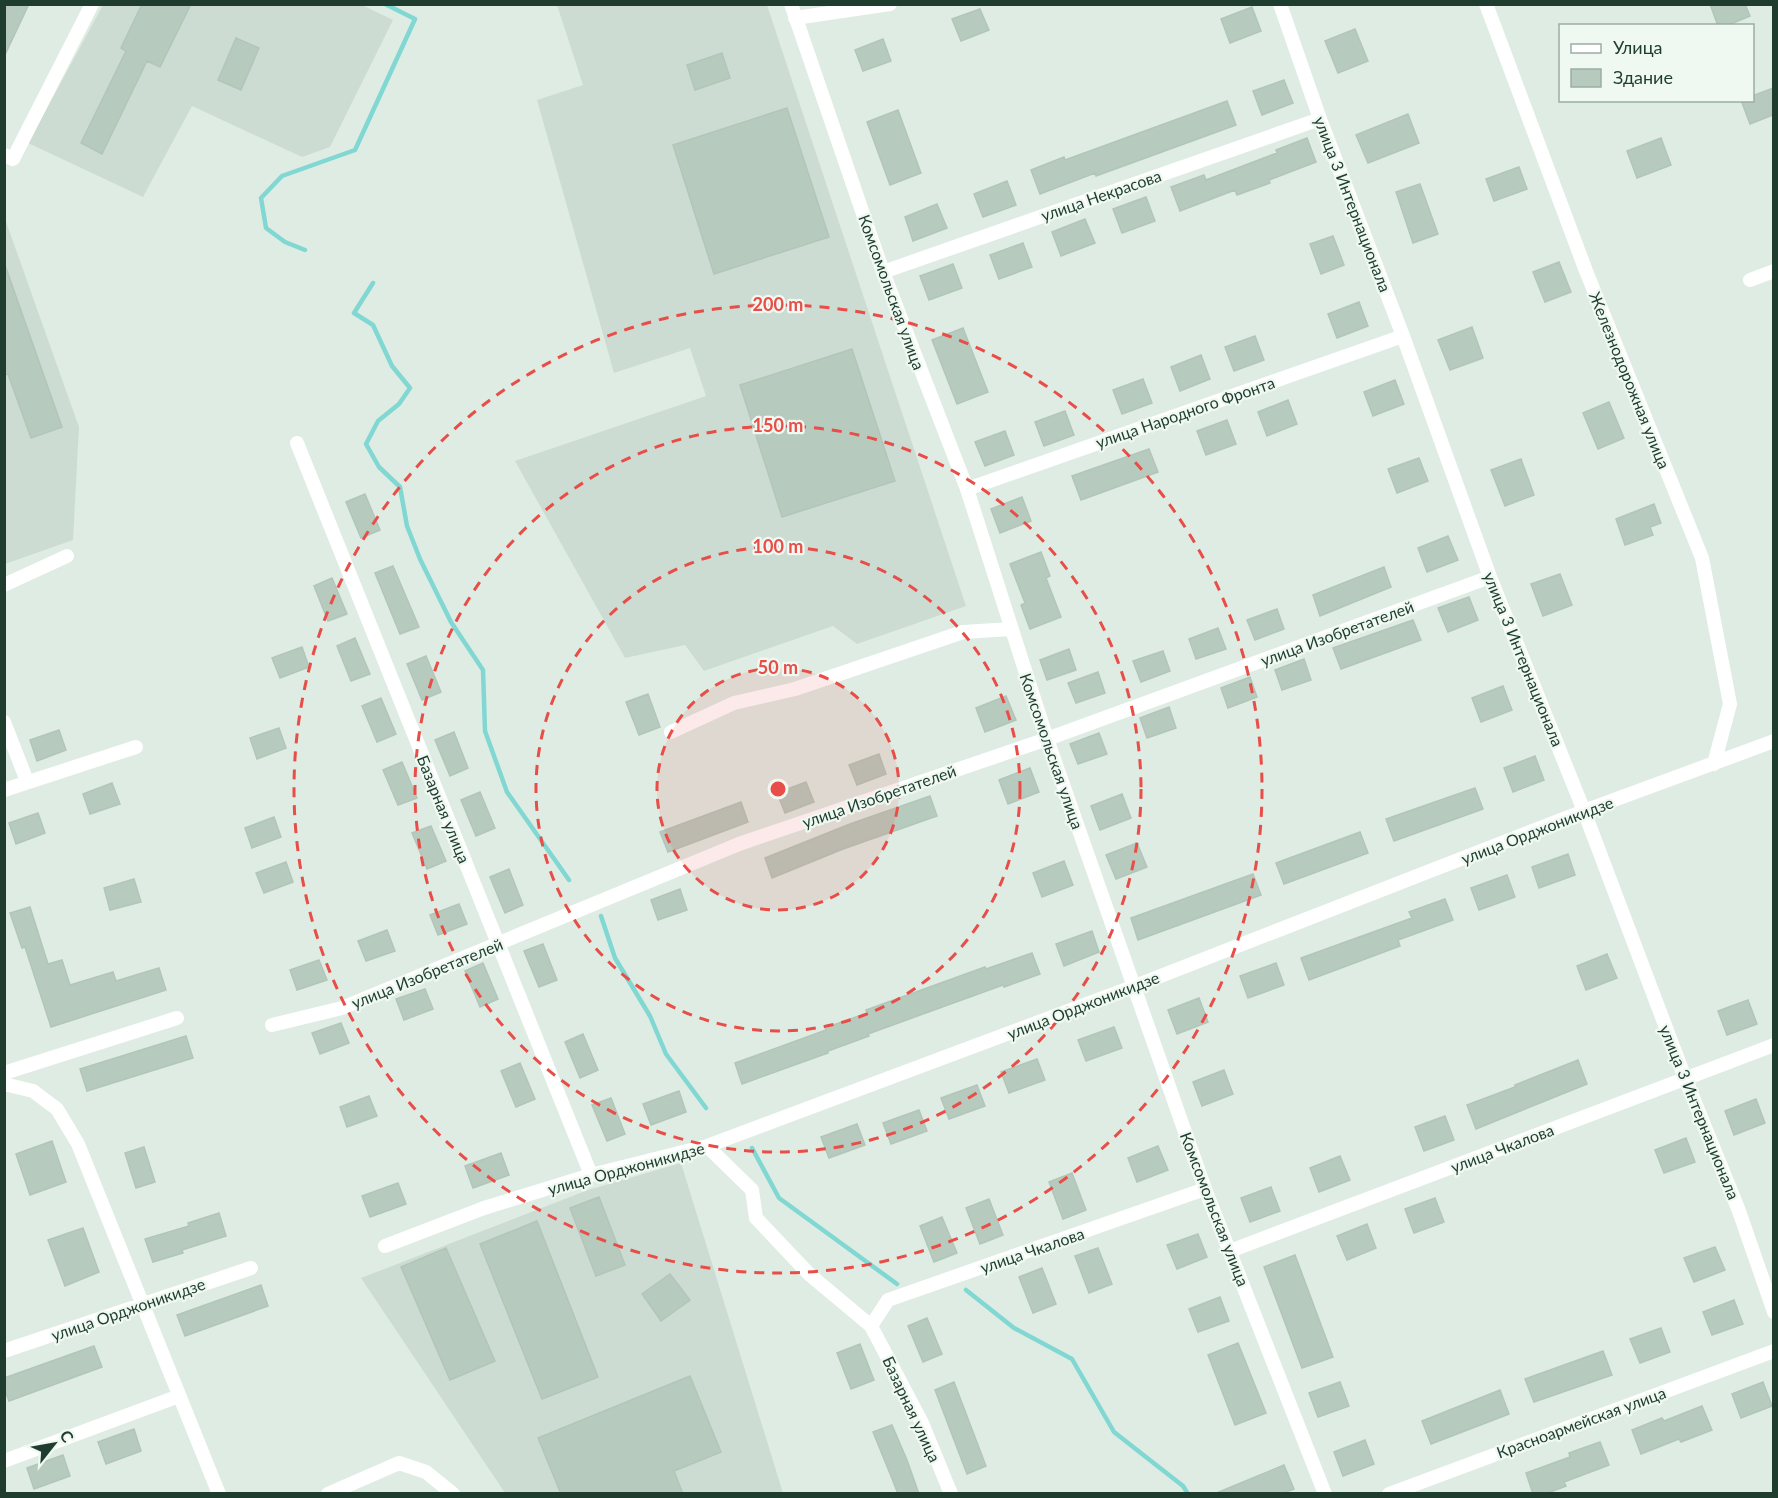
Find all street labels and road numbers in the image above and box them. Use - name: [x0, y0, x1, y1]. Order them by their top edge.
- street label: улица 3 Интернационала: [1311, 113, 1395, 295]
- street label: улица Некрасова: [1038, 166, 1164, 224]
- street label: Комсомольская улица: [855, 212, 929, 372]
- street label: Железнодорожная улица: [1586, 289, 1674, 471]
- street label: улица Народного Фронта: [1093, 372, 1277, 452]
- street label: улица 3 Интернационала: [1480, 569, 1568, 749]
- street label: улица Изобретателей: [1258, 596, 1416, 670]
- street label: Комсомольская улица: [1016, 670, 1088, 832]
- street label: Базарная улица: [414, 752, 474, 866]
- street label: улица Изобретателей: [799, 761, 959, 831]
- street label: улица Орджоникидзе: [1458, 792, 1616, 868]
- street label: улица Изобретателей: [348, 934, 506, 1012]
- street label: улица Орджоникидзе: [1004, 967, 1162, 1043]
- street label: улица 3 Интернационала: [1656, 1022, 1744, 1202]
- street label: улица Чкалова: [1448, 1120, 1556, 1176]
- street label: Комсомольская улица: [1177, 1129, 1253, 1289]
- street label: улица Орджоникидзе: [546, 1138, 706, 1198]
- street label: улица Чкалова: [977, 1223, 1087, 1277]
- street label: улица Орджоникидзе: [49, 1274, 207, 1344]
- street label: Базарная улица: [879, 1353, 945, 1465]
- street label: Красноармейская улица: [1494, 1383, 1668, 1461]

